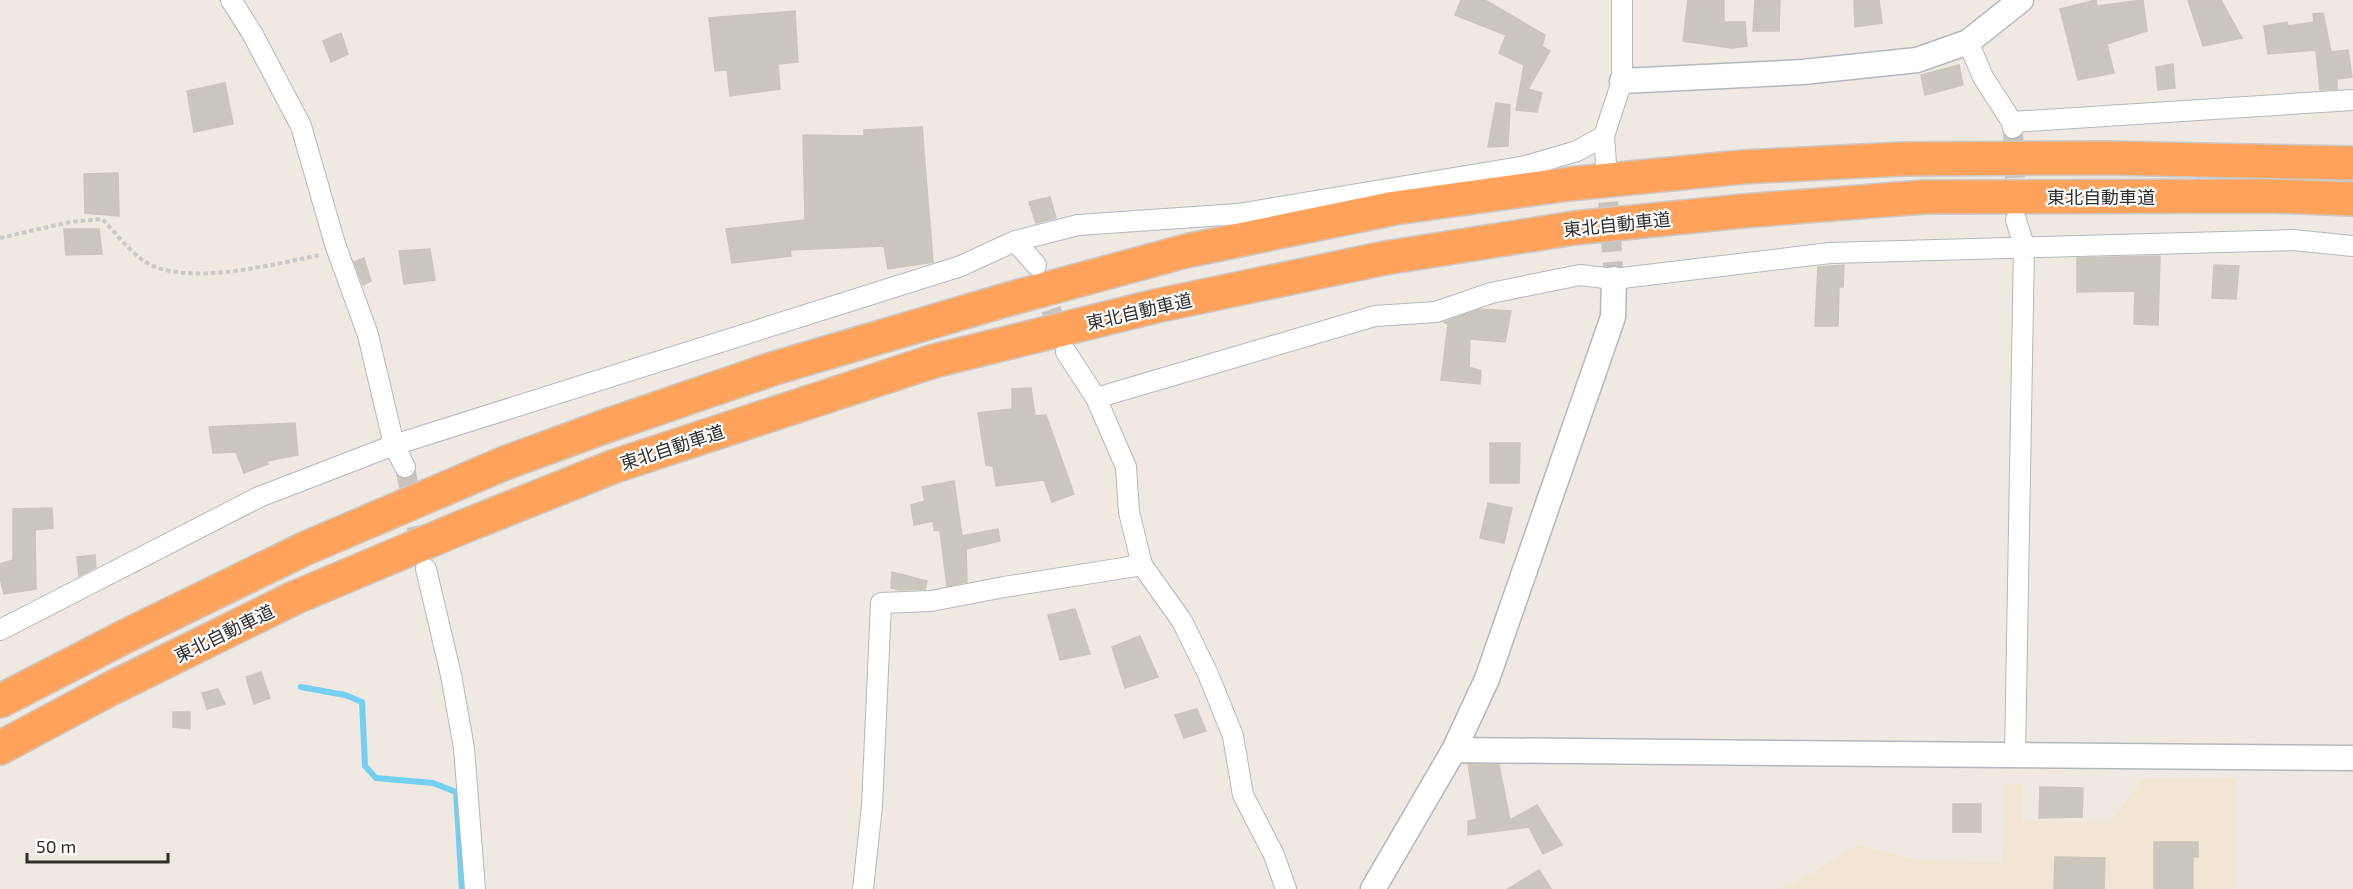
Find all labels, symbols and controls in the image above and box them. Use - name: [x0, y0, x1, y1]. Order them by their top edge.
- street label: 東北自動車道: [2047, 186, 2155, 208]
- street label: 東北自動車道: [1562, 207, 1672, 241]
- street label: 東北自動車道: [1084, 288, 1194, 334]
- street label: 東北自動車道: [617, 420, 727, 474]
- street label: 東北自動車道: [171, 599, 277, 667]
- scale bar: [27, 826, 168, 864]
- text: 50 m: [36, 835, 76, 857]

